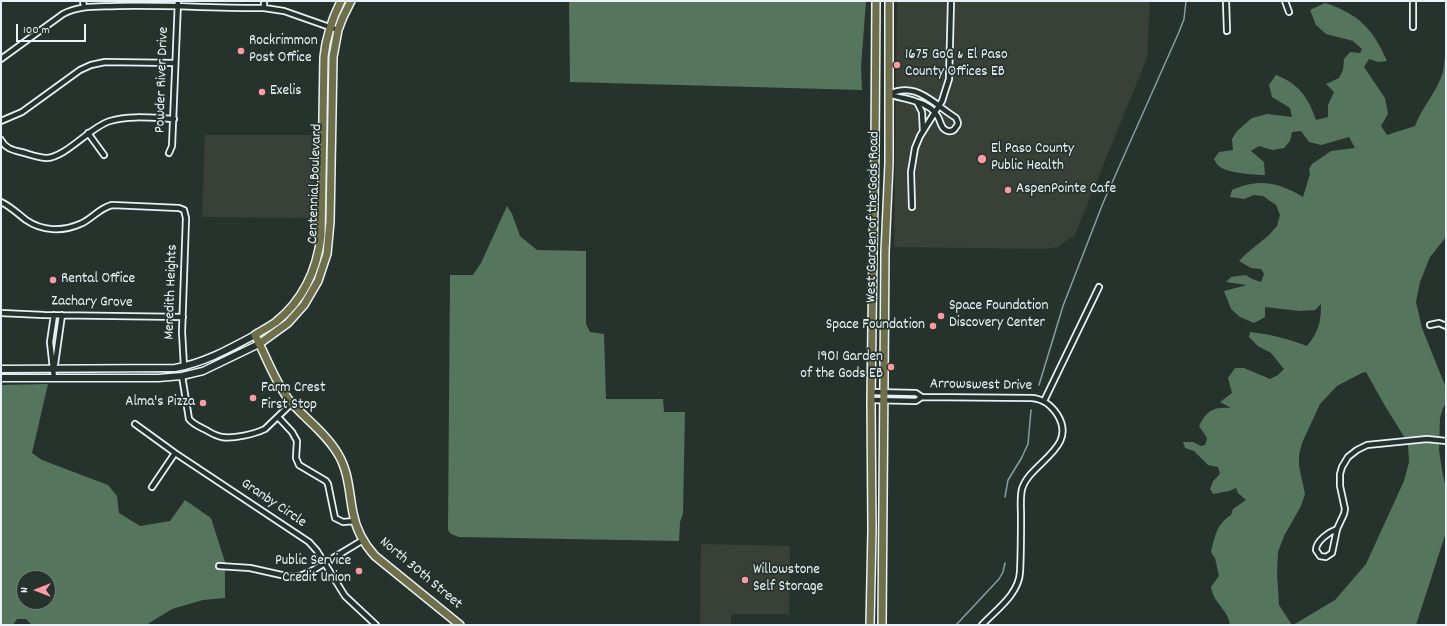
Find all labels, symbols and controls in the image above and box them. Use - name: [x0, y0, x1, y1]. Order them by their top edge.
- scale bar: [18, 16, 88, 42]
- text: 100 m: [23, 22, 50, 39]
- street label: Powder River Drive: [152, 26, 174, 134]
- place label: Rockrimmon Post Office: [249, 33, 318, 68]
- marker: Rockrimmon Post Office: [236, 46, 246, 56]
- place label: 1675 GoG & El Paso County Offices EB: [905, 47, 1008, 82]
- marker: 1675 GoG & El Paso County Offices EB: [892, 60, 902, 70]
- place label: Exelis: [270, 83, 302, 101]
- marker: Exelis: [257, 87, 267, 97]
- street label: Centennial Boulevard: [305, 124, 327, 244]
- street label: West Garden of the Gods Road: [864, 131, 884, 303]
- place label: El Paso County Public Health: [991, 141, 1074, 176]
- marker: El Paso County Public Health: [976, 153, 988, 165]
- place label: AspenPointe Cafe: [1016, 181, 1116, 199]
- marker: AspenPointe Cafe: [1003, 185, 1013, 195]
- street label: Meredith Heights: [161, 244, 183, 340]
- place label: Rental Office: [61, 271, 135, 289]
- marker: Rental Office: [48, 275, 58, 285]
- street label: Zachary Grove: [51, 293, 133, 313]
- place label: Space Foundation Discovery Center: [949, 298, 1048, 333]
- marker: Space Foundation Discovery Center: [936, 311, 946, 321]
- place label: Space Foundation: [826, 317, 925, 335]
- marker: Space Foundation: [928, 321, 938, 331]
- place label: 1901 Garden of the Gods EB: [800, 349, 883, 384]
- marker: 1901 Garden of the Gods EB: [886, 362, 896, 372]
- street label: Arrowswest Drive: [930, 376, 1032, 396]
- place label: Farm Crest First Stop: [261, 380, 325, 415]
- marker: Farm Crest First Stop: [248, 393, 258, 403]
- place label: Alma's Pizza: [125, 394, 195, 412]
- marker: Alma's Pizza: [198, 398, 208, 408]
- street label: Granby Circle: [237, 476, 309, 532]
- street label: North 30th Street: [375, 534, 465, 614]
- place label: Public Service Credit Union: [275, 553, 351, 588]
- place label: Willowstone Self Storage: [753, 562, 823, 597]
- marker: Public Service Credit Union: [354, 566, 364, 576]
- north arrow: [16, 570, 56, 610]
- marker: Willowstone Self Storage: [740, 575, 750, 585]
- text: N: [17, 587, 33, 593]

